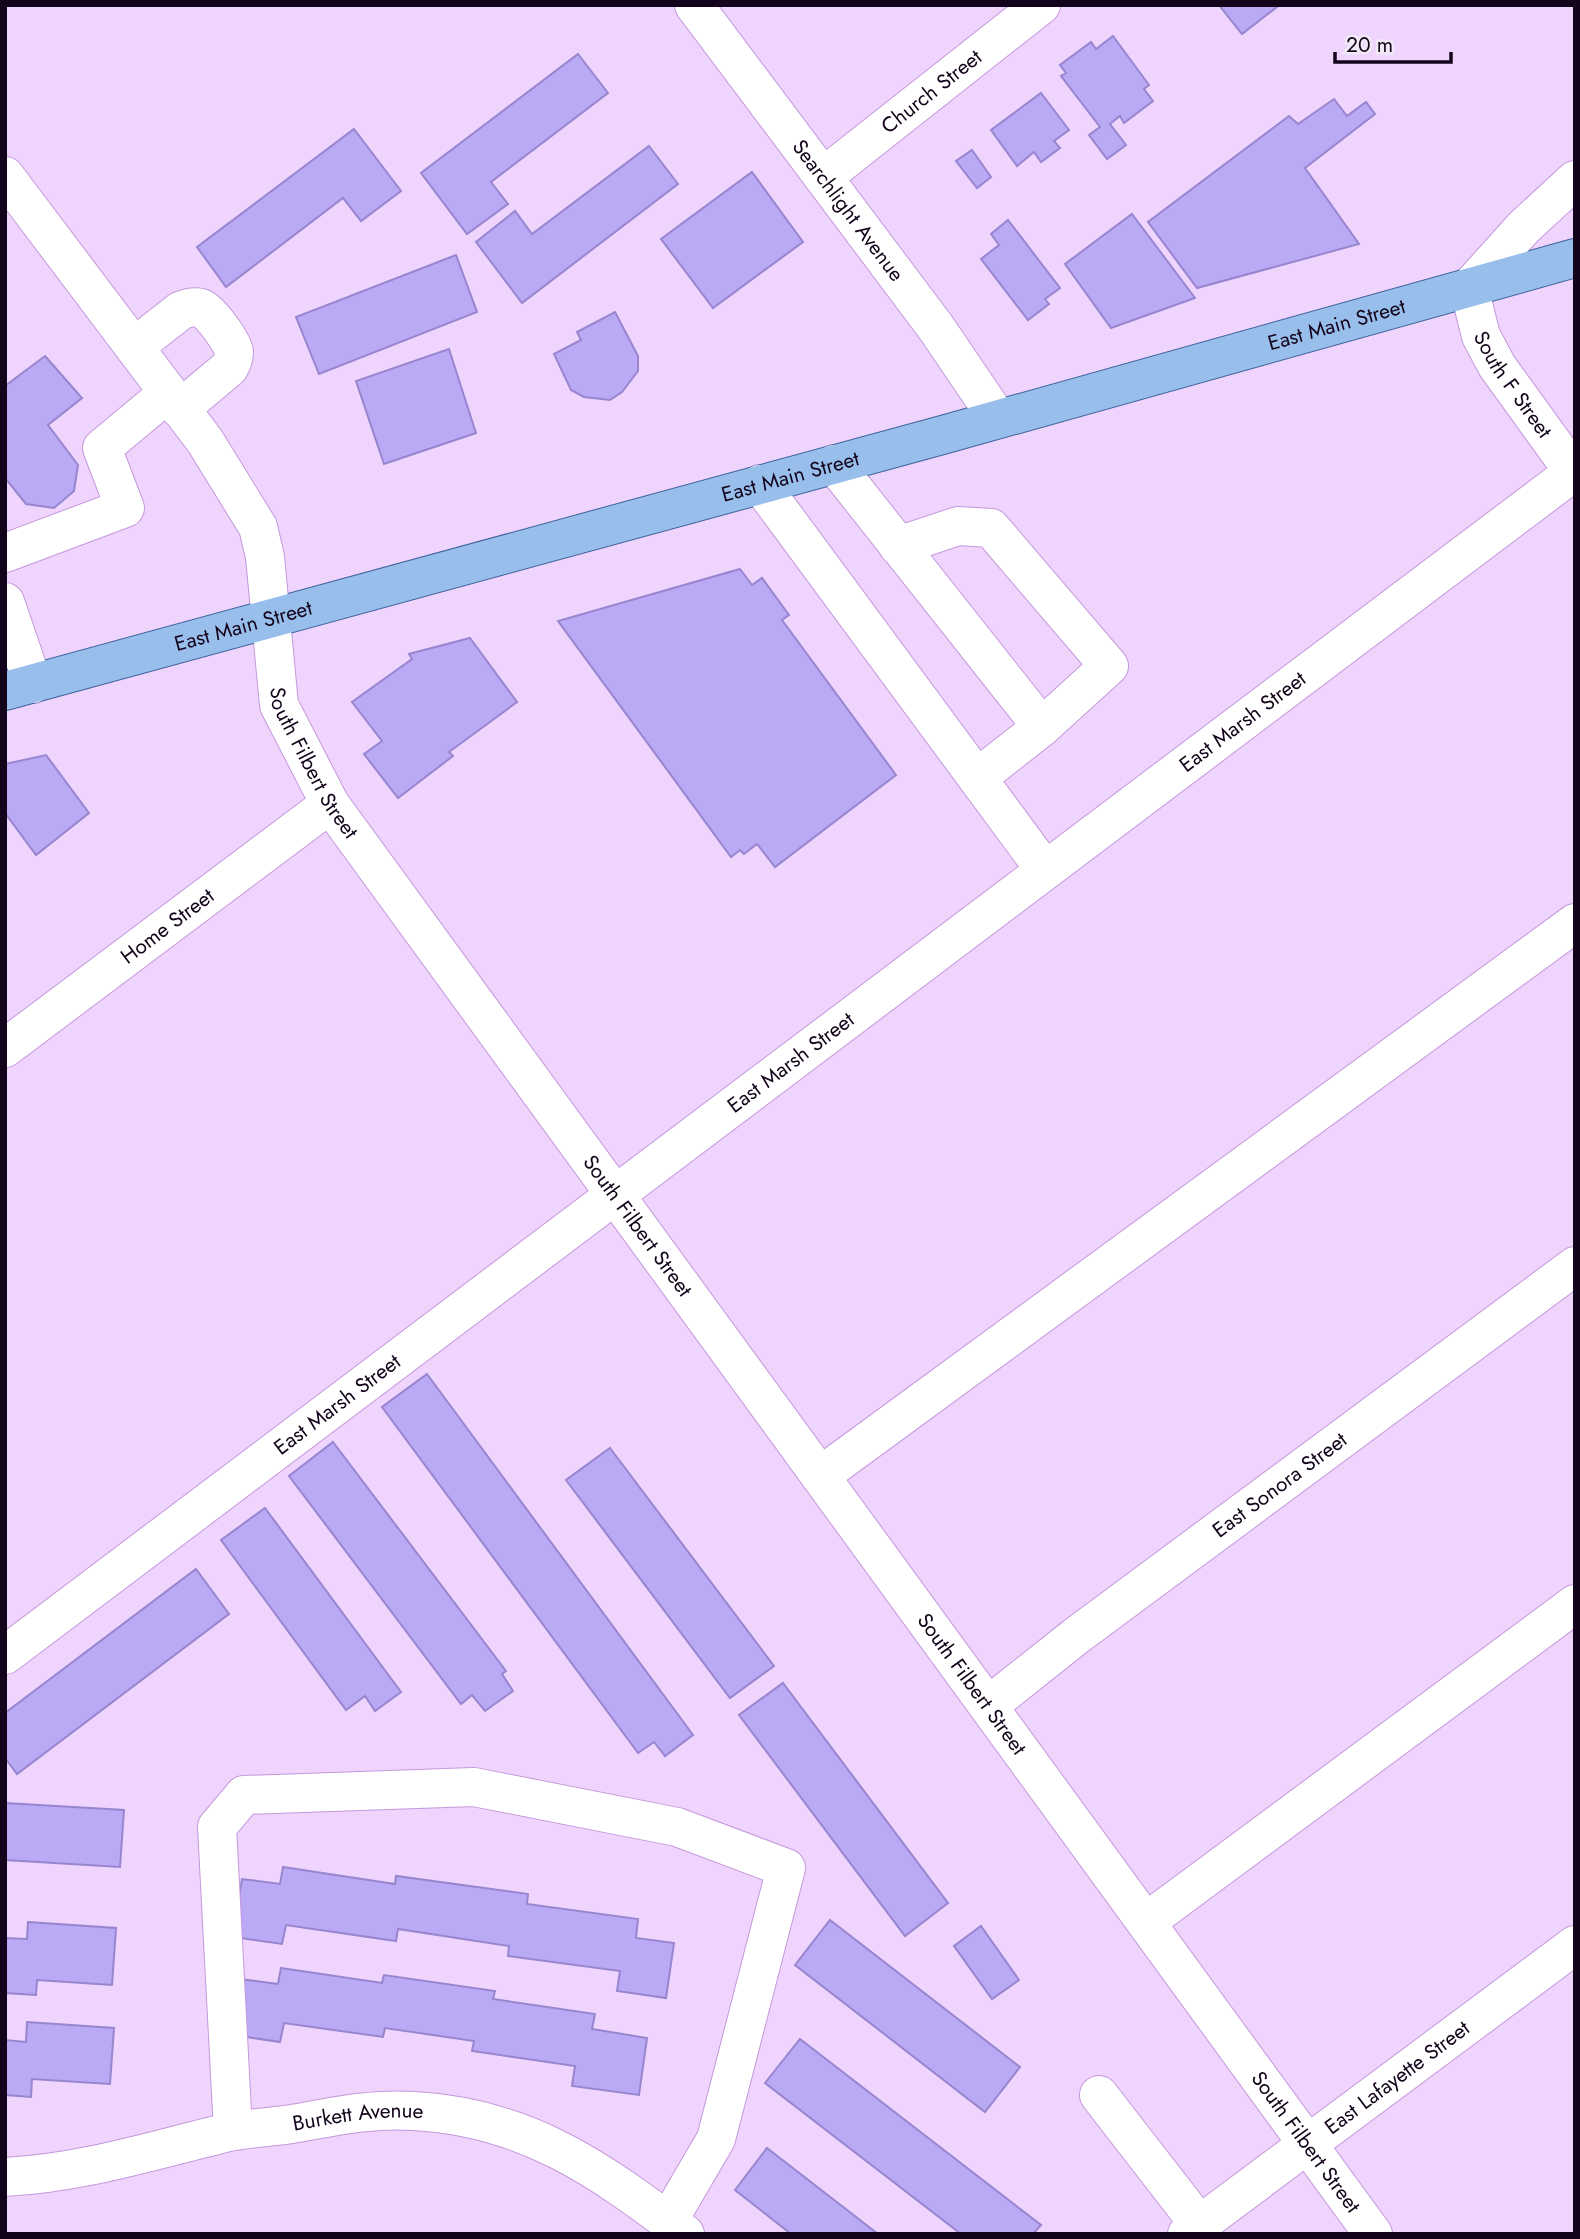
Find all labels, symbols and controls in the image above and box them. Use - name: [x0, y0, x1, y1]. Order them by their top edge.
- scale bar: [1335, 21, 1450, 65]
- text: 20 m: [1346, 30, 1393, 60]
- street label: Church Street: [875, 42, 988, 141]
- street label: Searchlight Avenue: [785, 133, 911, 288]
- street label: East Main Street: [1264, 291, 1409, 358]
- street label: South F Street: [1466, 326, 1559, 444]
- street label: East Main Street: [718, 443, 862, 510]
- street label: East Main Street: [171, 593, 316, 659]
- street label: East Marsh Street: [1173, 664, 1312, 779]
- street label: South Filbert Street: [262, 686, 365, 845]
- street label: Home Street: [114, 881, 220, 971]
- street label: East Marsh Street: [721, 1005, 860, 1120]
- street label: South Filbert Street: [576, 1149, 700, 1303]
- street label: East Marsh Street: [268, 1347, 407, 1462]
- street label: East Sonora Street: [1206, 1425, 1353, 1545]
- street label: South Filbert Street: [910, 1607, 1034, 1761]
- street label: East Lafayette Street: [1318, 2013, 1476, 2142]
- street label: South Filbert Street: [1244, 2065, 1368, 2219]
- street label: Burkett Avenue: [290, 2095, 425, 2139]

